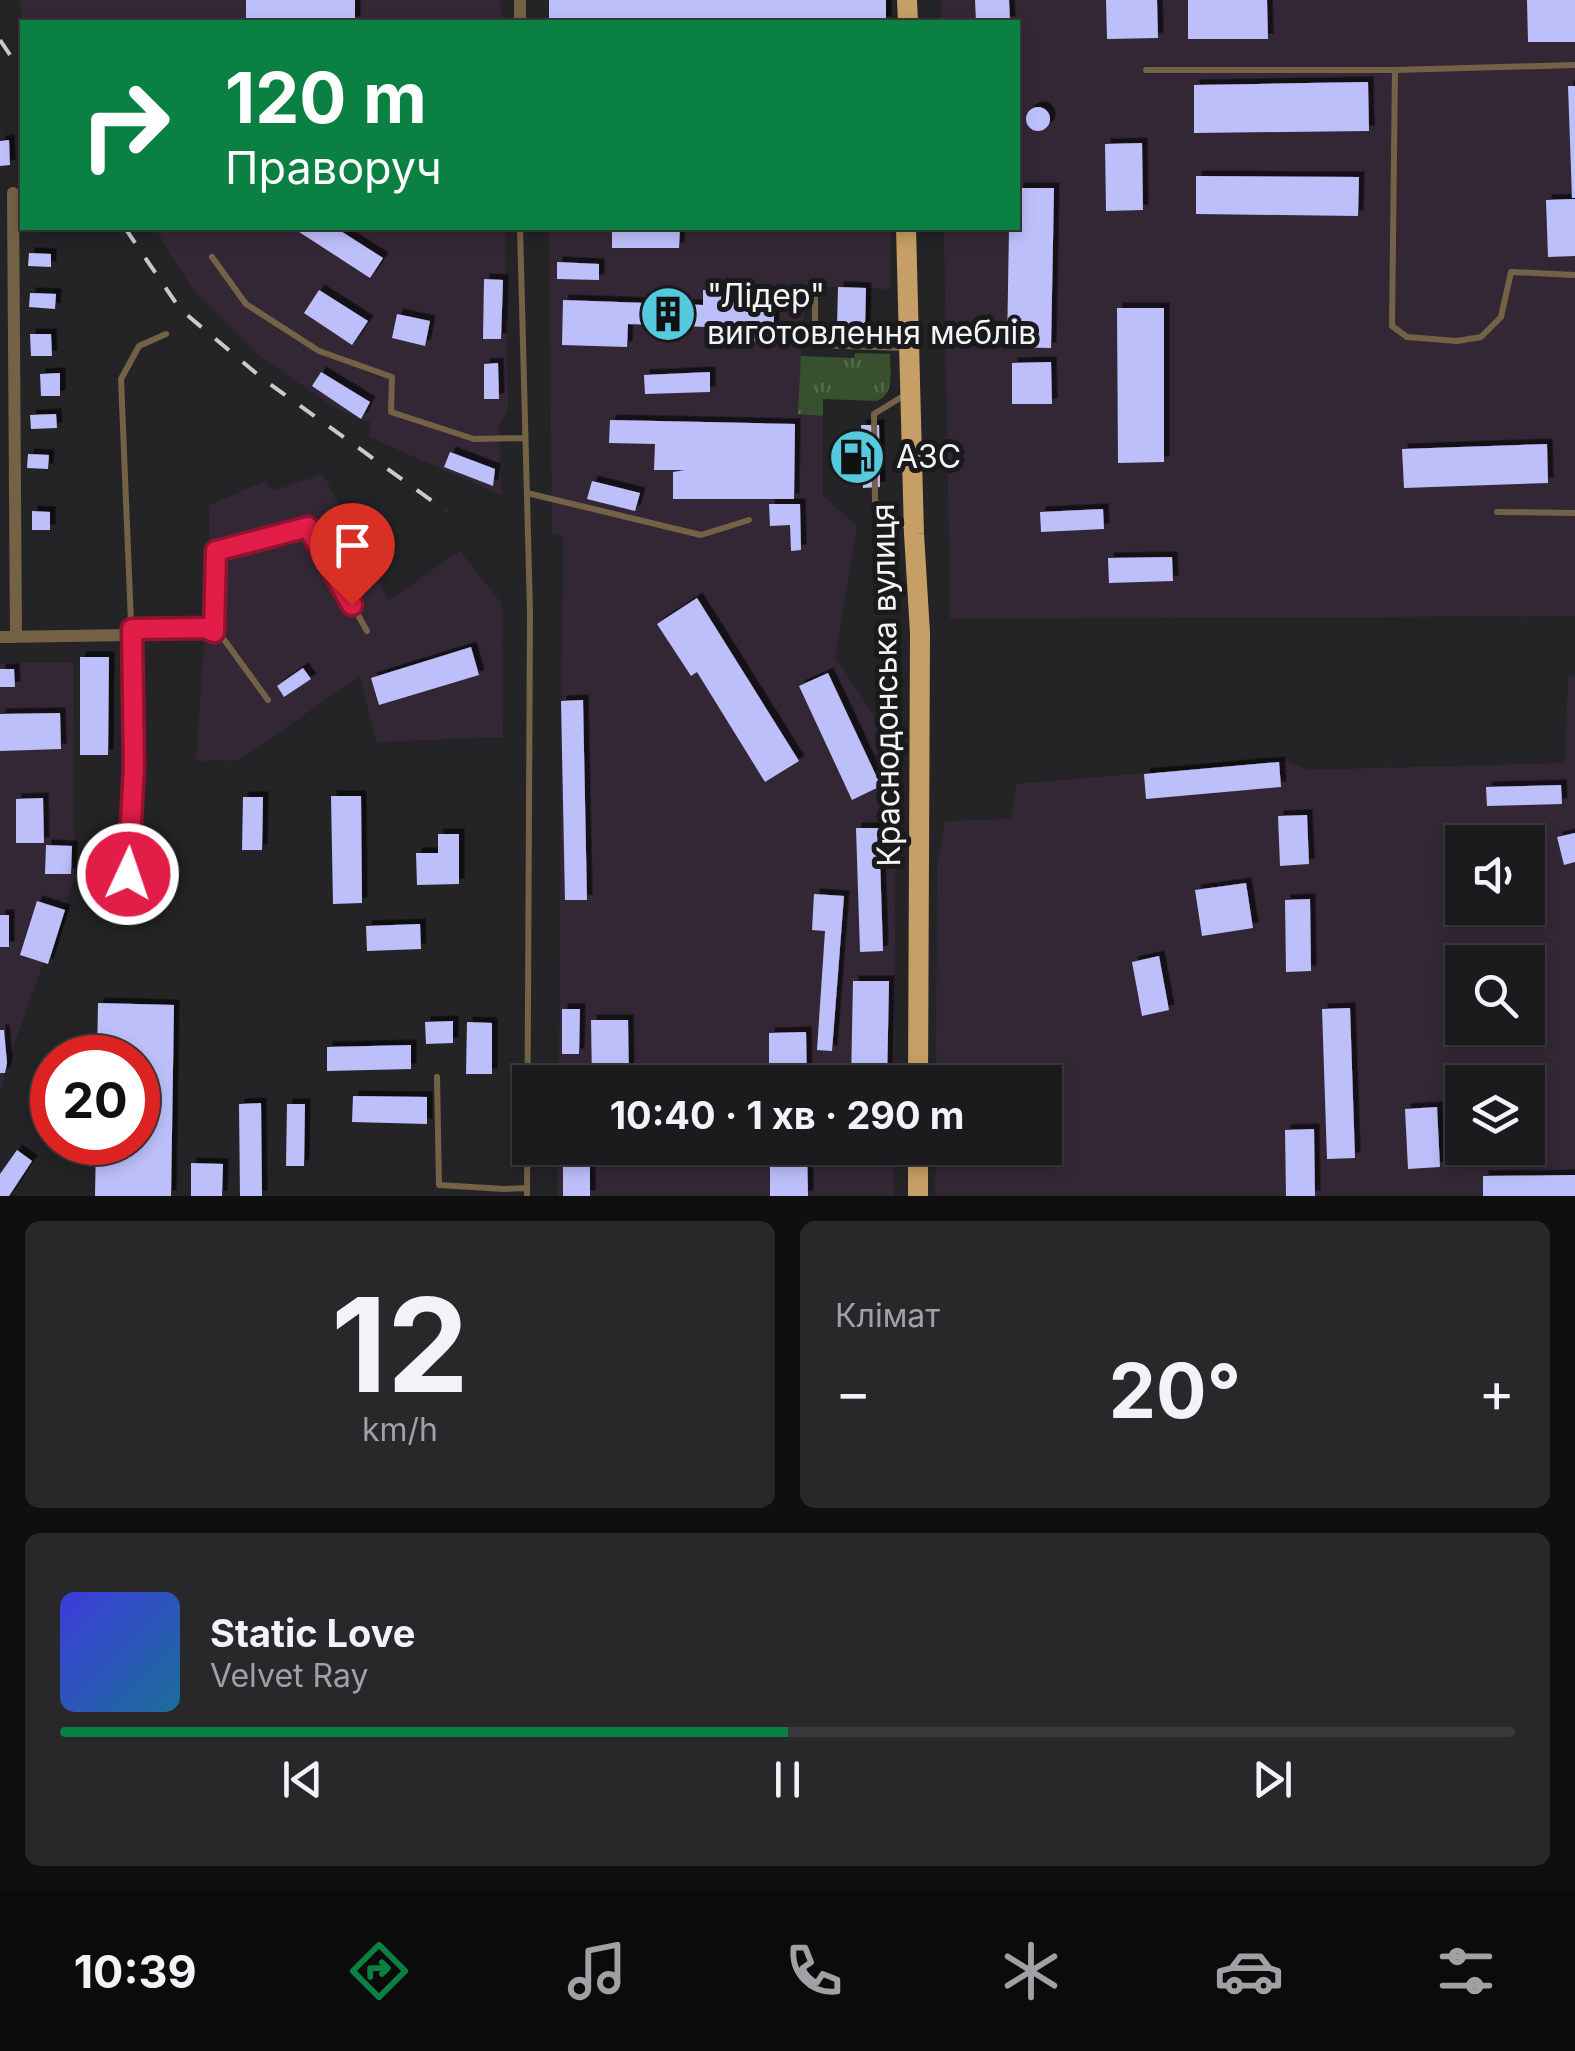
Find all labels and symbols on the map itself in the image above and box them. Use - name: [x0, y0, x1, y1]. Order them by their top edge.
- place label: "Лідер" виготовлення меблів: [707, 276, 1036, 352]
- building icon: "Лідер" виготовлення меблів: [638, 284, 698, 344]
- fuel station icon: АЗС: [827, 427, 887, 487]
- place label: АЗС: [896, 437, 961, 476]
- pin: [310, 503, 395, 606]
- street label: Краснодонська вулиця: [863, 503, 908, 867]
- position arrow: [76, 822, 180, 926]
- speed limit sign: 20: [30, 1035, 160, 1165]

